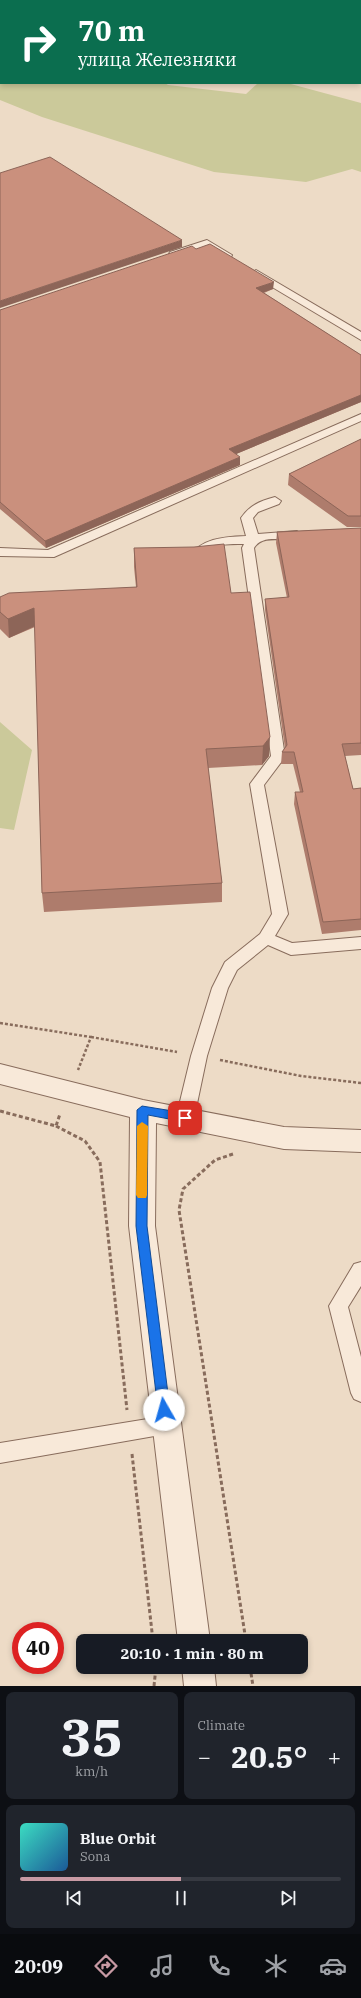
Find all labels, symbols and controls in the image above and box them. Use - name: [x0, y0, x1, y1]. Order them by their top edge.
- text: 70 m: [78, 12, 145, 49]
- icon: right: [12, 16, 64, 68]
- text: улица Железняки: [78, 48, 237, 71]
- pin: [168, 1101, 202, 1135]
- icon: arrive: [174, 1107, 196, 1129]
- position arrow: [143, 1389, 185, 1431]
- speed limit sign: 40: [12, 1622, 64, 1674]
- text: 20:10 · 1 min · 80 m: [120, 1644, 264, 1663]
- text: 35: [61, 1703, 123, 1770]
- text: Climate: [198, 1717, 245, 1734]
- text: 20.5°: [231, 1737, 308, 1776]
- text: −: [198, 1742, 211, 1771]
- text: +: [328, 1742, 341, 1771]
- text: km/h: [75, 1763, 108, 1780]
- text: Blue Orbit: [80, 1829, 156, 1848]
- text: Sona: [80, 1848, 110, 1865]
- icon: previous: [63, 1887, 85, 1909]
- icon: pause: [170, 1887, 192, 1909]
- icon: next: [277, 1887, 299, 1909]
- icon: directions: [92, 1952, 120, 1980]
- icon: music: [148, 1952, 176, 1980]
- icon: phone: [205, 1952, 233, 1980]
- icon: climate: [262, 1952, 290, 1980]
- icon: car: [319, 1952, 347, 1980]
- text: 20:09: [14, 1955, 63, 1978]

